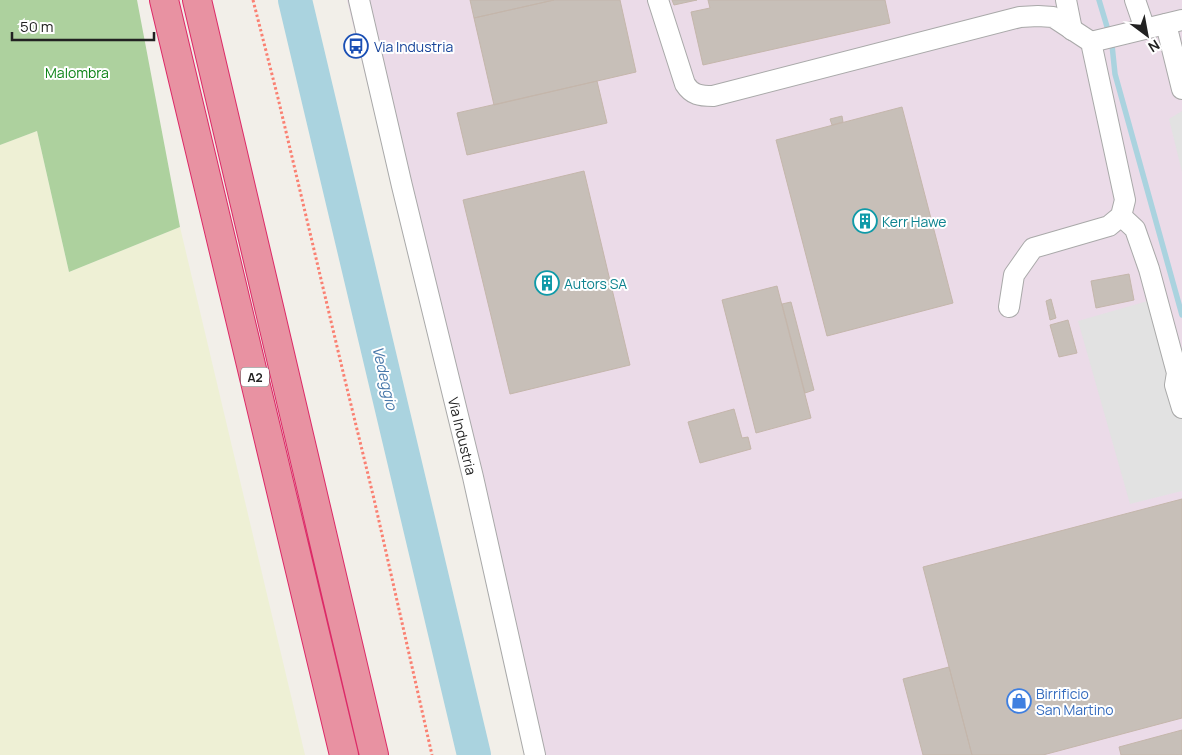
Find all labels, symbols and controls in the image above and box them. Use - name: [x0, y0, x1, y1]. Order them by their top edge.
- scale bar: [12, 10, 155, 42]
- north arrow: [1122, 10, 1172, 60]
- text: 50 m: [20, 16, 54, 37]
- bus stop icon: Via Industria: [343, 33, 369, 59]
- text: N: [1145, 36, 1163, 57]
- place label: Via Industria: [374, 37, 453, 56]
- park label: Malombra: [45, 63, 109, 82]
- building icon: Kerr Hawe: [852, 208, 878, 234]
- place label: Kerr Hawe: [882, 212, 947, 231]
- building icon: Autors SA: [534, 270, 560, 296]
- place label: Autors SA: [564, 274, 627, 293]
- water label: Vedeggio: [367, 344, 403, 413]
- road number: A2: [241, 368, 269, 387]
- street label: Via Industria: [444, 395, 482, 477]
- place label: Birrificio San Martino: [1036, 684, 1114, 719]
- shop icon: Birrificio San Martino: [1006, 688, 1032, 714]

